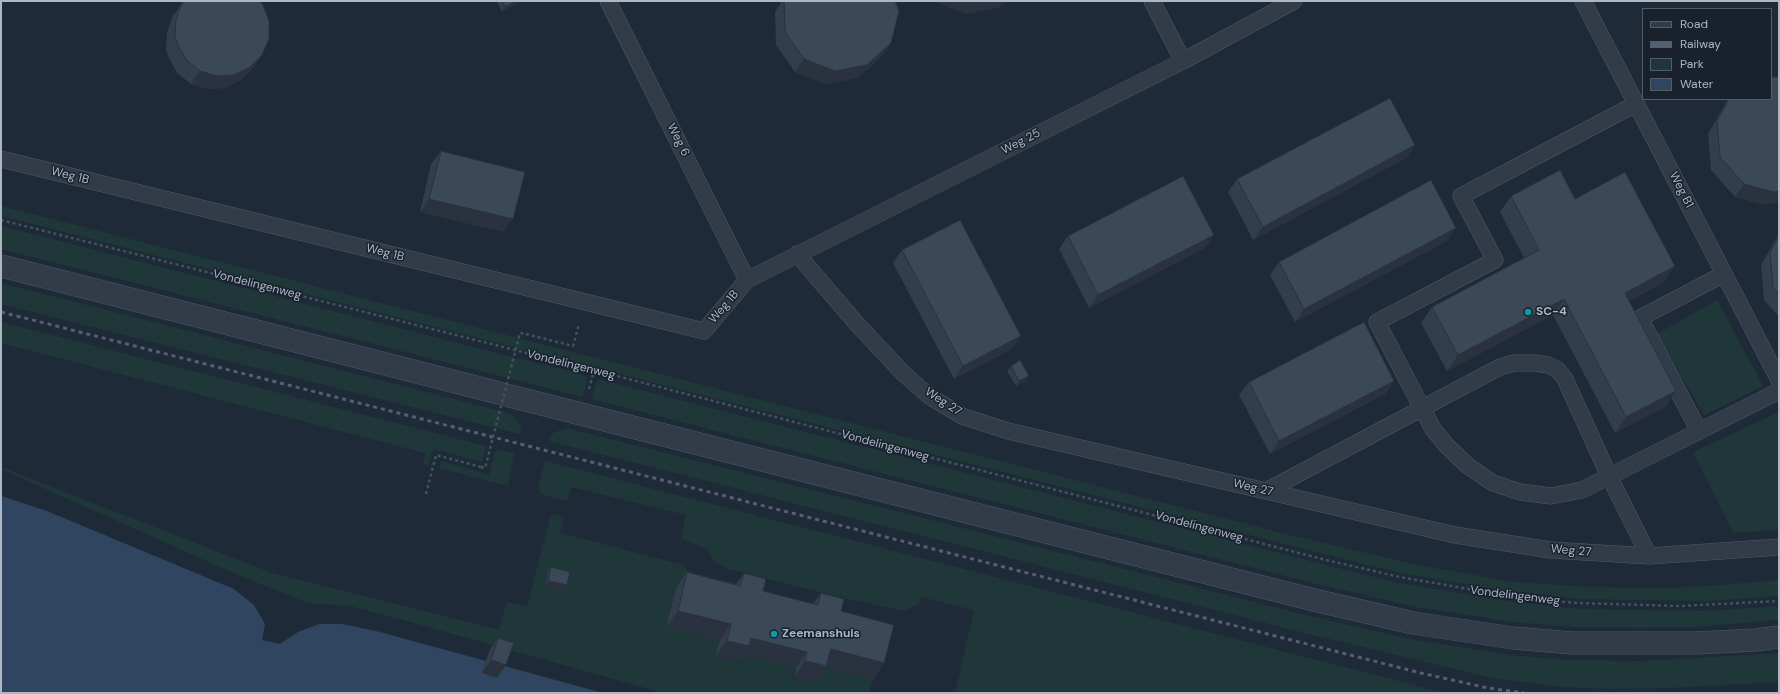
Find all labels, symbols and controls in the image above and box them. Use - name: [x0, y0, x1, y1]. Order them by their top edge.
- legend: [1642, 8, 1772, 100]
- text: Road: [1680, 16, 1708, 32]
- text: Railway: [1680, 36, 1721, 52]
- text: Park: [1680, 56, 1704, 72]
- text: Water: [1680, 76, 1713, 92]
- street label: Weg 6: [664, 121, 692, 159]
- street label: Weg 25: [999, 126, 1043, 158]
- street label: Weg 1B: [50, 164, 90, 188]
- street label: Weg B1: [1666, 170, 1696, 210]
- street label: Weg 1B: [365, 241, 405, 265]
- street label: Vondelingenweg: [211, 267, 303, 303]
- street label: Weg 1B: [706, 288, 742, 326]
- place label: SC-4: [1536, 305, 1567, 319]
- marker: SC-4: [1523, 307, 1533, 317]
- street label: Vondelingenweg: [525, 347, 617, 383]
- street label: Weg 27: [922, 385, 964, 419]
- street label: Vondelingenweg: [839, 427, 931, 465]
- street label: Weg 27: [1232, 476, 1274, 500]
- street label: Vondelingenweg: [1153, 508, 1245, 546]
- street label: Weg 27: [1550, 542, 1592, 560]
- street label: Vondelingenweg: [1469, 583, 1561, 609]
- place label: Zeemanshuis: [782, 627, 860, 641]
- marker: Zeemanshuis: [769, 629, 779, 639]

